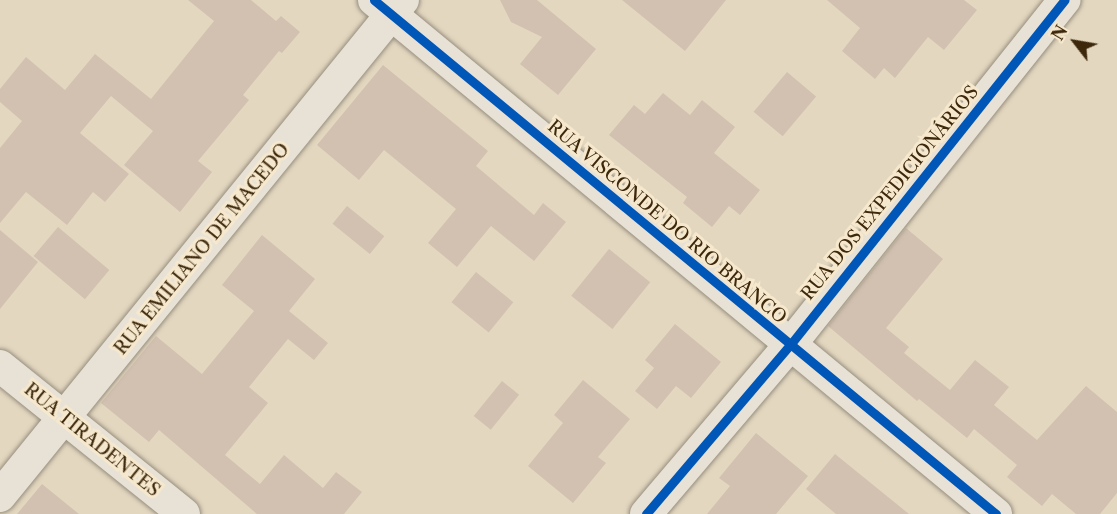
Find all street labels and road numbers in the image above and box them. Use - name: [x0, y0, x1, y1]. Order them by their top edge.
- street label: RUA DOS EXPEDICIONÁRIOS: [797, 81, 983, 305]
- street label: RUA VISCONDE DO RIO BRANCO: [543, 115, 791, 329]
- street label: RUA EMILIANO DE MACEDO: [110, 139, 294, 359]
- street label: RUA TIRADENTES: [19, 378, 165, 502]

